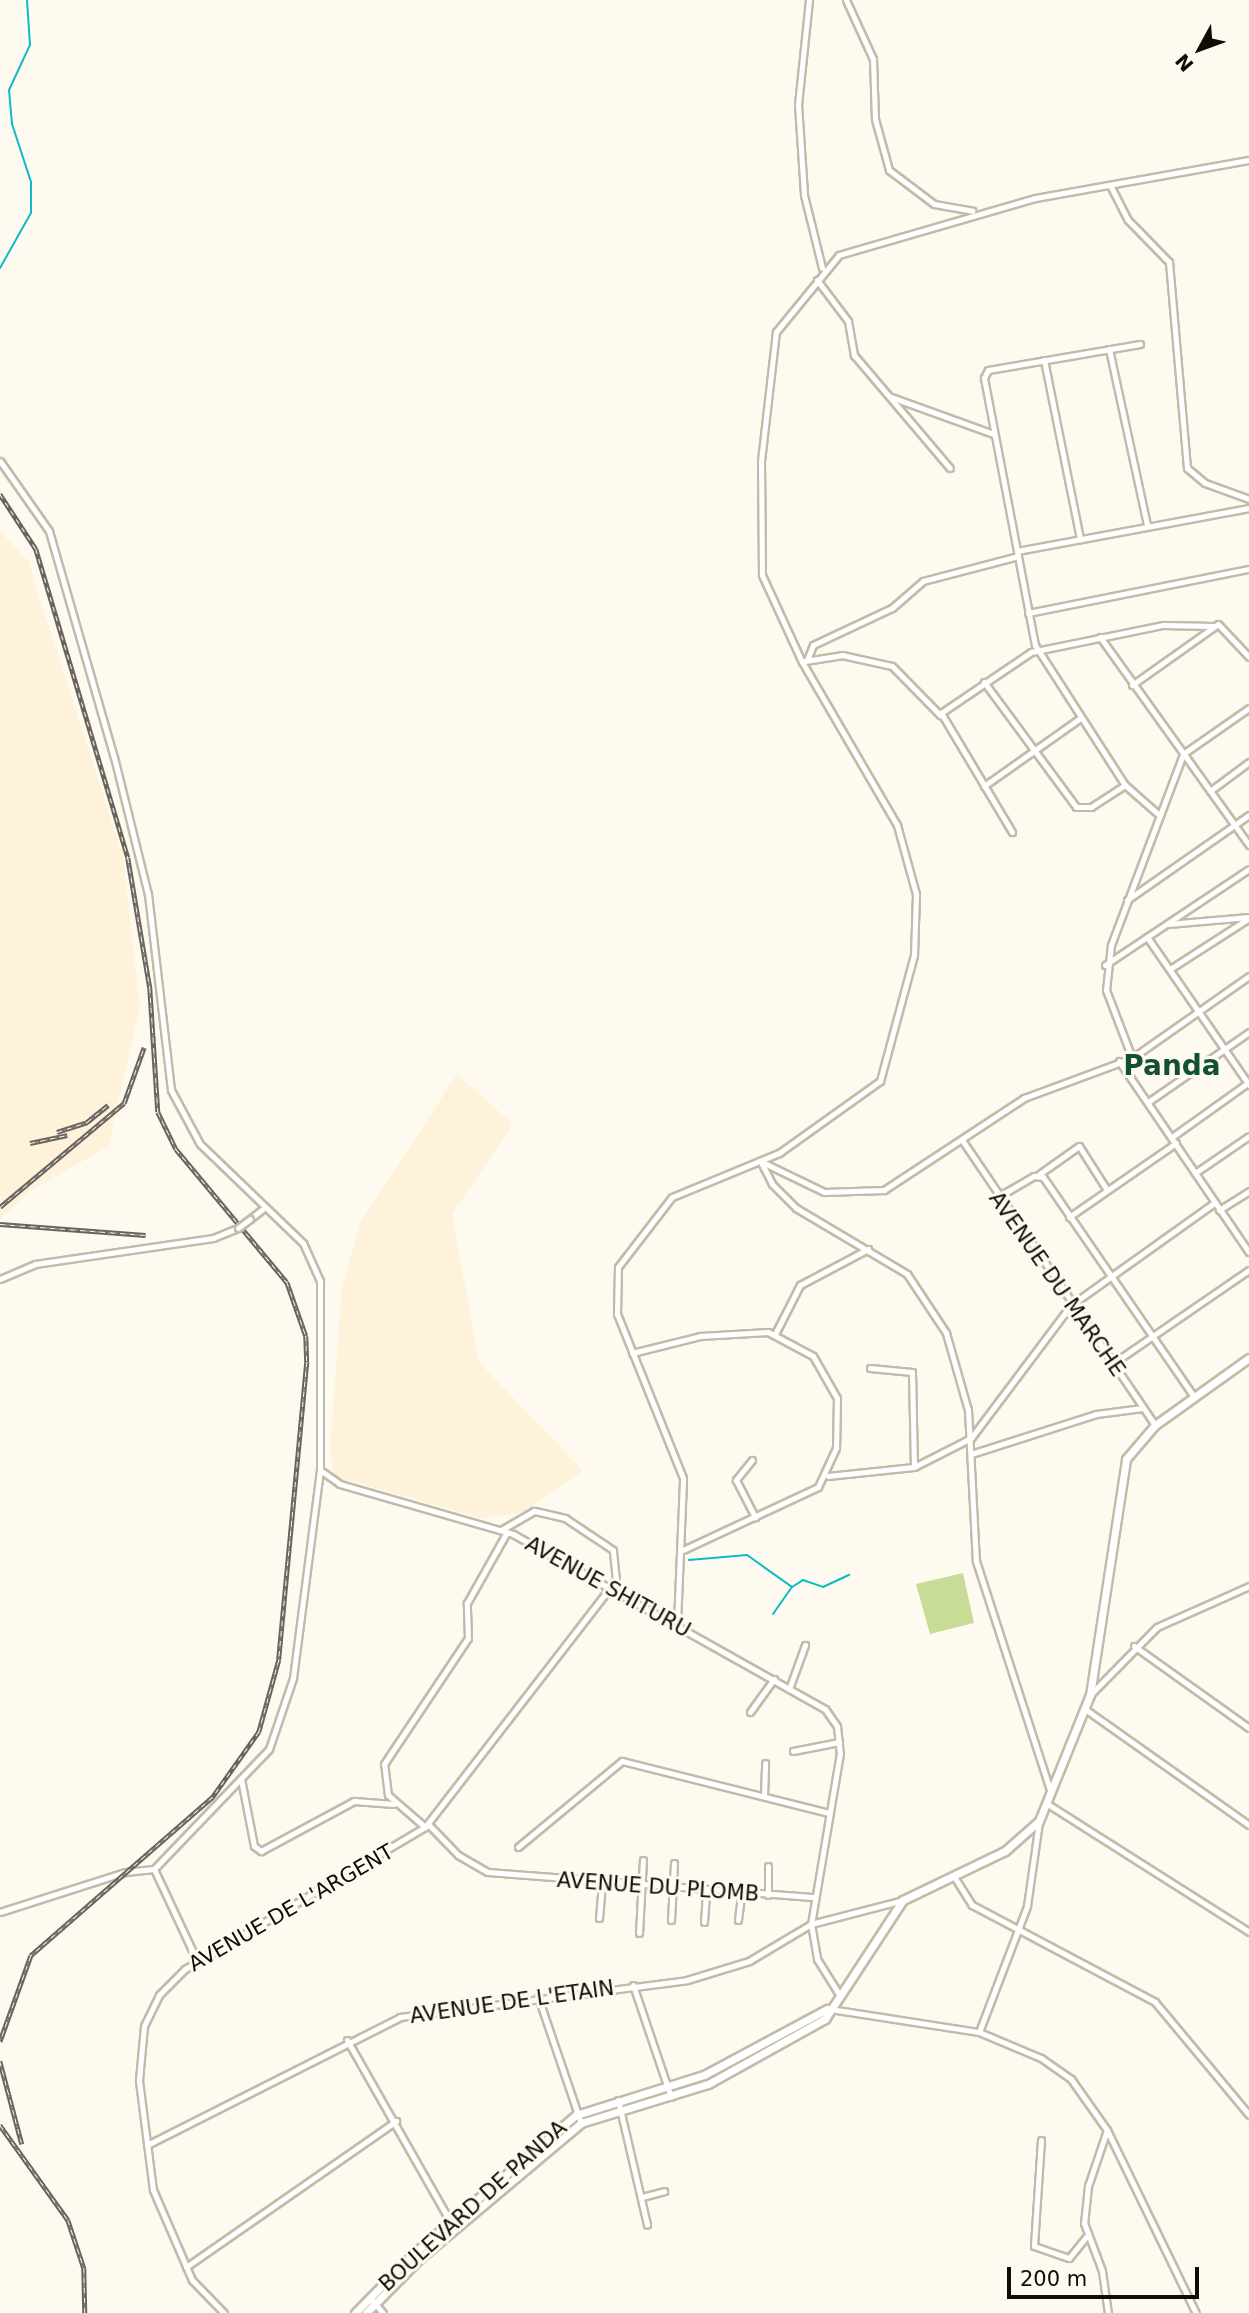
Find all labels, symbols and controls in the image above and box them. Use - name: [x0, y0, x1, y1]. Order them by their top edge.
- north arrow: [1165, 14, 1235, 84]
- text: N: [1171, 50, 1198, 76]
- district label: Panda: [1123, 1049, 1221, 1083]
- street label: AVENUE DU MARCHE: [984, 1187, 1130, 1381]
- street label: AVENUE SHITURU: [521, 1531, 695, 1643]
- street label: AVENUE DE L'ARGENT: [184, 1839, 398, 1977]
- street label: AVENUE DU PLOMB: [556, 1867, 760, 1907]
- street label: AVENUE DE L'ETAIN: [408, 1975, 616, 2029]
- street label: BOULEVARD DE PANDA: [374, 2115, 572, 2297]
- scale bar: [1011, 2254, 1204, 2298]
- text: 200 m: [1020, 2267, 1087, 2291]

